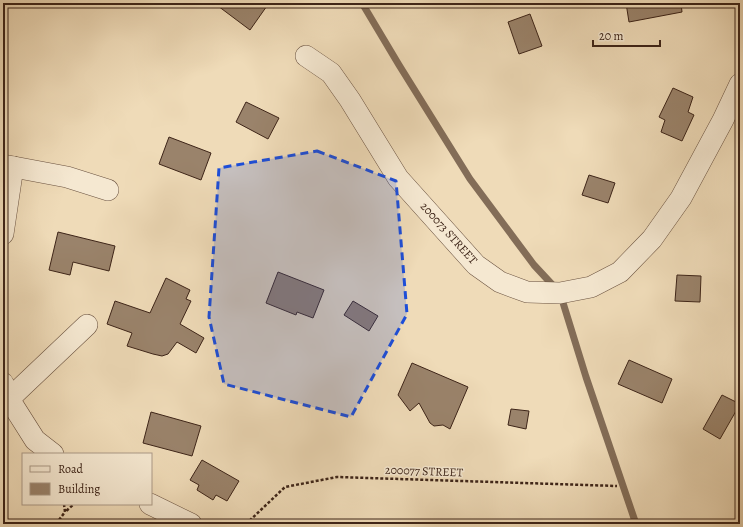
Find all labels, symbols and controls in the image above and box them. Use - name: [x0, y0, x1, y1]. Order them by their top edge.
- scale bar: [593, 22, 660, 48]
- text: 20 m: [599, 28, 623, 44]
- street label: 200073 STREET: [417, 199, 481, 268]
- legend: [22, 453, 152, 505]
- text: Road: [58, 461, 84, 477]
- street label: 200077 STREET: [385, 462, 464, 480]
- text: Building: [58, 481, 100, 497]

